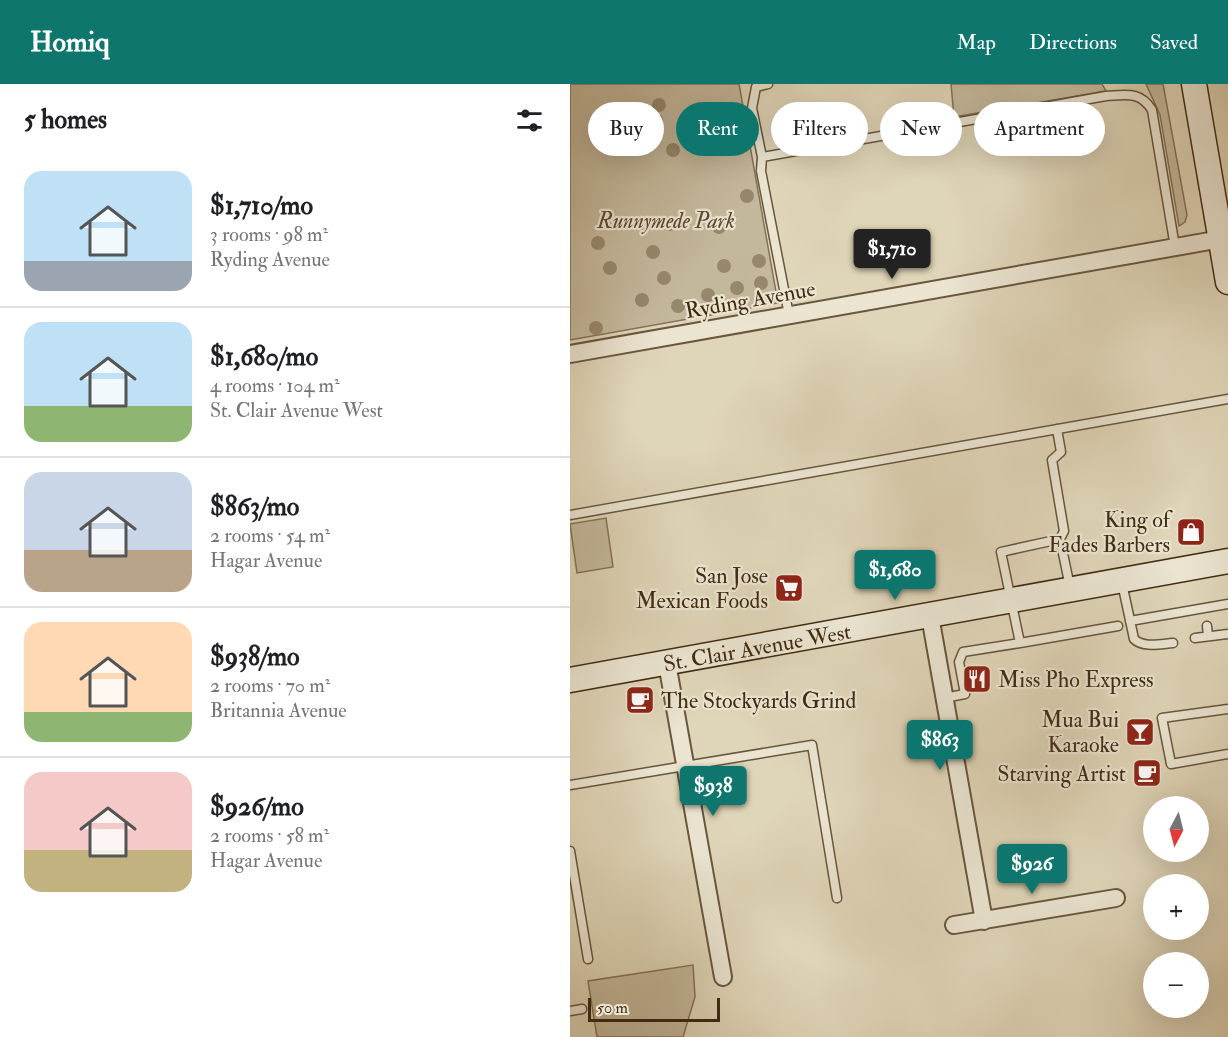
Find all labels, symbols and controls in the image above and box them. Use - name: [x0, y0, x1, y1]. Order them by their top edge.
- text: Homiq: [30, 25, 110, 60]
- text: Map: [956, 29, 996, 56]
- text: Directions: [1029, 29, 1117, 56]
- text: Saved: [1150, 29, 1198, 56]
- chip: Buy: [588, 102, 664, 156]
- chip: Rent: [676, 102, 759, 156]
- chip: Filters: [771, 102, 868, 156]
- chip: New: [880, 102, 962, 156]
- chip: Apartment: [974, 102, 1105, 156]
- text: 5 homes: [24, 104, 107, 136]
- icon: filters: [513, 104, 546, 137]
- text: $1,710/mo: [210, 190, 313, 222]
- icon: home: [72, 195, 144, 267]
- park label: Runnymede Park: [596, 207, 735, 235]
- text: 3 rooms · 98 m²: [210, 222, 328, 247]
- pin: $1,710: [843, 229, 941, 280]
- text: $1,710: [868, 236, 916, 261]
- text: Ryding Avenue: [210, 247, 330, 272]
- street label: Ryding Avenue: [683, 275, 818, 325]
- text: $1,680/mo: [210, 341, 318, 373]
- icon: home: [72, 346, 144, 418]
- text: 4 rooms · 104 m²: [210, 373, 340, 398]
- text: St. Clair Avenue West: [210, 398, 383, 423]
- text: $863/mo: [210, 491, 299, 523]
- icon: home: [72, 496, 144, 568]
- place label: King of Fades Barbers: [1048, 506, 1173, 559]
- shop icon: King of Fades Barbers: [1175, 516, 1207, 548]
- text: 2 rooms · 54 m²: [210, 523, 330, 548]
- text: Hagar Avenue: [210, 548, 322, 573]
- pin: $1,680: [846, 550, 944, 601]
- text: $1,680: [869, 557, 921, 582]
- place label: San Jose Mexican Foods: [636, 562, 768, 615]
- supermarket icon: San Jose Mexican Foods: [773, 572, 805, 604]
- street label: St. Clair Avenue West: [661, 618, 853, 678]
- text: $938/mo: [210, 641, 300, 673]
- icon: home: [72, 646, 144, 718]
- restaurant icon: Miss Pho Express: [961, 663, 993, 695]
- place label: Miss Pho Express: [998, 666, 1154, 695]
- text: 2 rooms · 70 m²: [210, 673, 330, 698]
- cafe icon: The Stockyards Grind: [624, 684, 656, 716]
- place label: The Stockyards Grind: [661, 687, 857, 715]
- text: Britannia Avenue: [210, 698, 347, 723]
- place label: Mua Bui Karaoke: [1041, 706, 1119, 759]
- bar icon: Mua Bui Karaoke: [1124, 716, 1156, 748]
- pin: $863: [904, 720, 976, 771]
- text: $863: [921, 727, 959, 752]
- cafe icon: Starving Artist: [1131, 757, 1163, 789]
- place label: Starving Artist: [997, 760, 1126, 788]
- pin: $938: [677, 766, 749, 817]
- text: $938: [694, 773, 732, 798]
- text: $926/mo: [210, 791, 304, 823]
- icon: home: [72, 796, 144, 868]
- north arrow: [1143, 796, 1209, 862]
- map controls: [1143, 796, 1209, 1018]
- text: 2 rooms · 58 m²: [210, 823, 329, 848]
- pin: $926: [996, 844, 1068, 895]
- text: Hagar Avenue: [210, 848, 322, 873]
- text: $926: [1011, 851, 1053, 876]
- button: +: [1143, 874, 1209, 940]
- button: −: [1143, 952, 1209, 1018]
- scale bar: [588, 995, 720, 1022]
- text: 50 m: [597, 998, 628, 1018]

